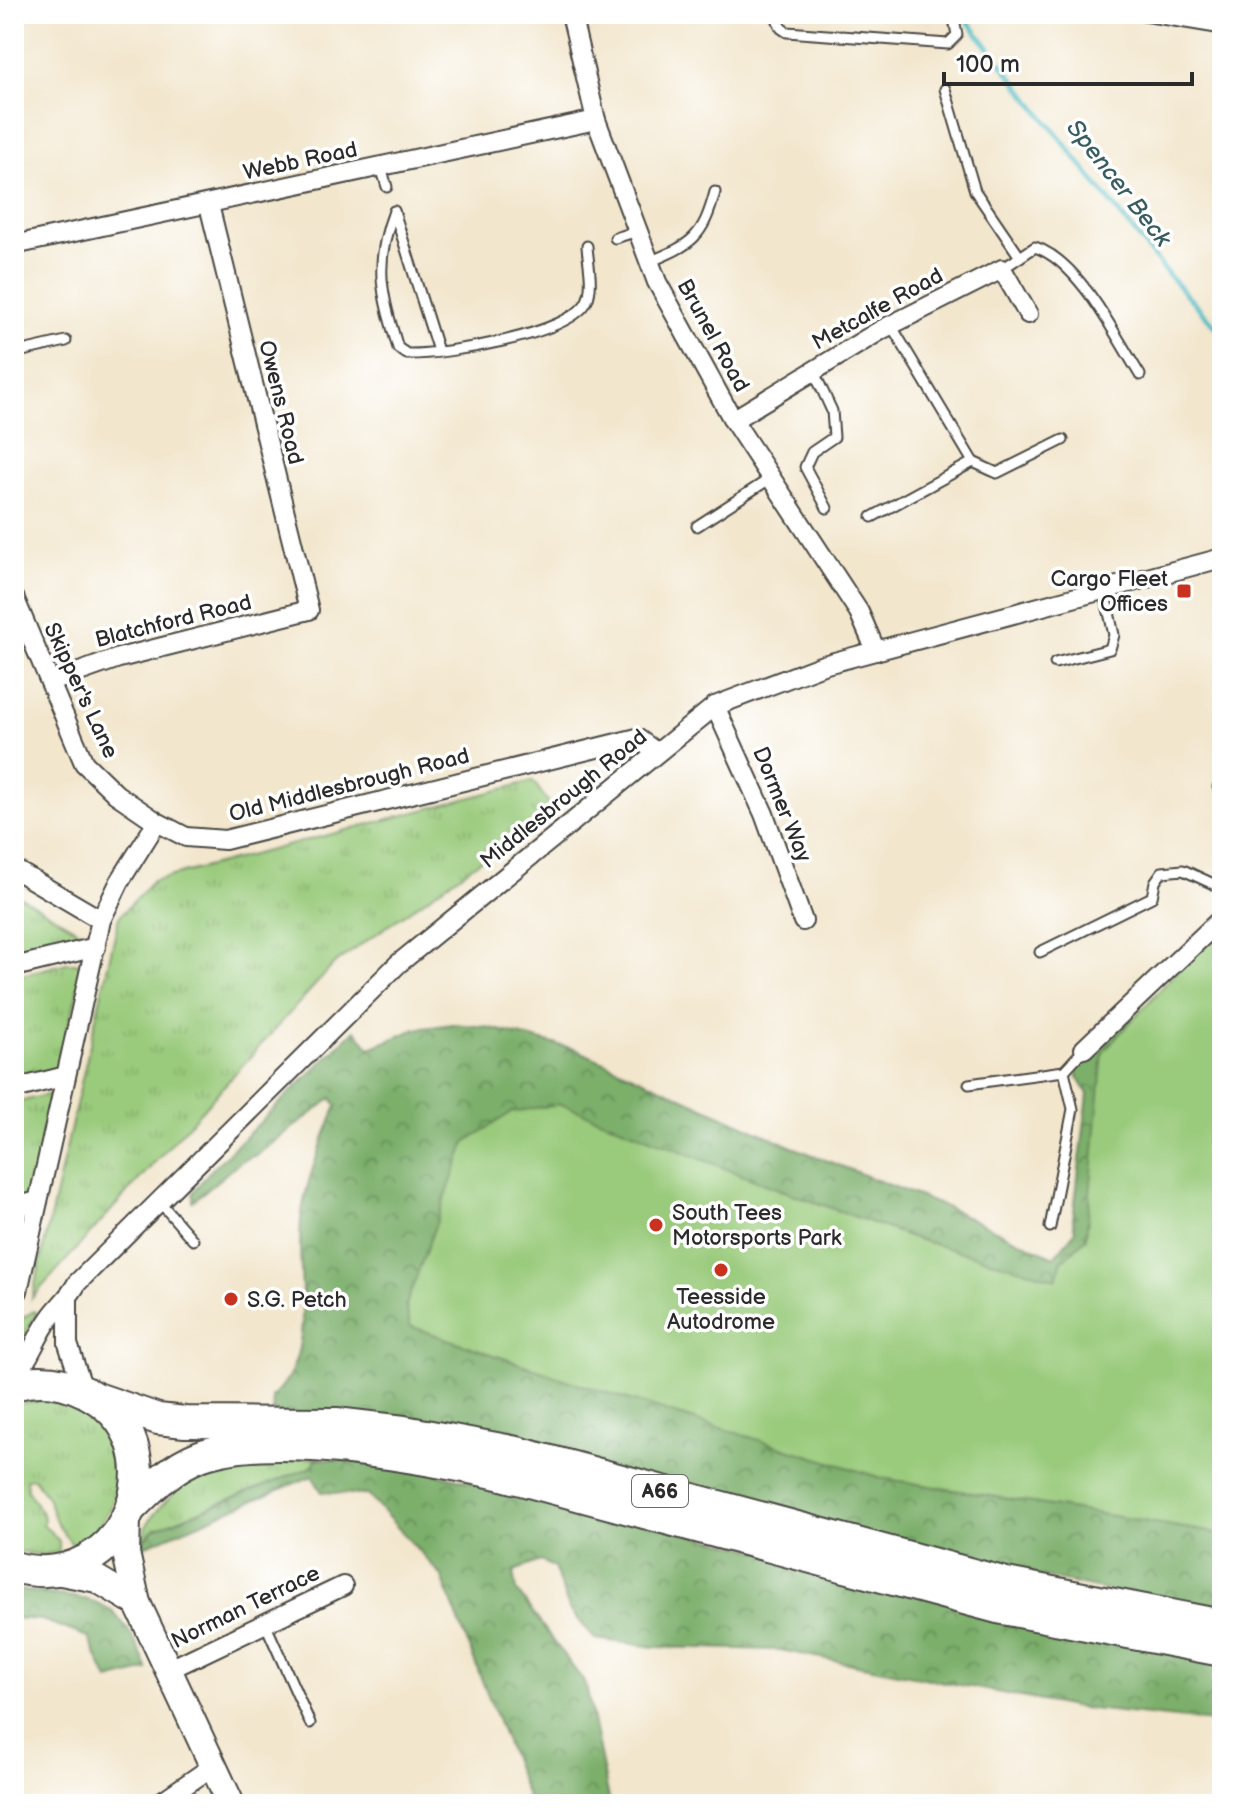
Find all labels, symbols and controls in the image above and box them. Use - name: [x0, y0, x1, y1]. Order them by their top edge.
- scale bar: [944, 36, 1192, 86]
- text: 100 m: [956, 50, 1020, 79]
- water label: Spencer Beck: [1060, 114, 1178, 254]
- street label: Webb Road: [241, 136, 360, 187]
- street label: Metcalfe Road: [808, 262, 948, 356]
- street label: Brunel Road: [671, 275, 755, 397]
- street label: Owens Road: [252, 338, 309, 467]
- place label: Cargo Fleet Offices: [1051, 566, 1168, 618]
- marker: Cargo Fleet Offices: [1175, 582, 1193, 600]
- street label: Blatchford Road: [92, 589, 254, 654]
- street label: Skipper's Lane: [37, 618, 124, 763]
- street label: Middlesbrough Road: [475, 724, 653, 875]
- street label: Old Middlesbrough Road: [227, 743, 472, 828]
- street label: Dormer Way: [746, 743, 817, 866]
- place label: South Tees Motorsports Park: [672, 1200, 842, 1252]
- marker: South Tees Motorsports Park: [647, 1216, 665, 1234]
- marker: Teesside Autodrome: [712, 1261, 730, 1279]
- place label: Teesside Autodrome: [667, 1284, 775, 1336]
- place label: S.G. Petch: [247, 1287, 347, 1314]
- marker: S.G. Petch: [222, 1290, 240, 1308]
- road number: A66: [632, 1475, 688, 1507]
- street label: Norman Terrace: [167, 1560, 324, 1655]

